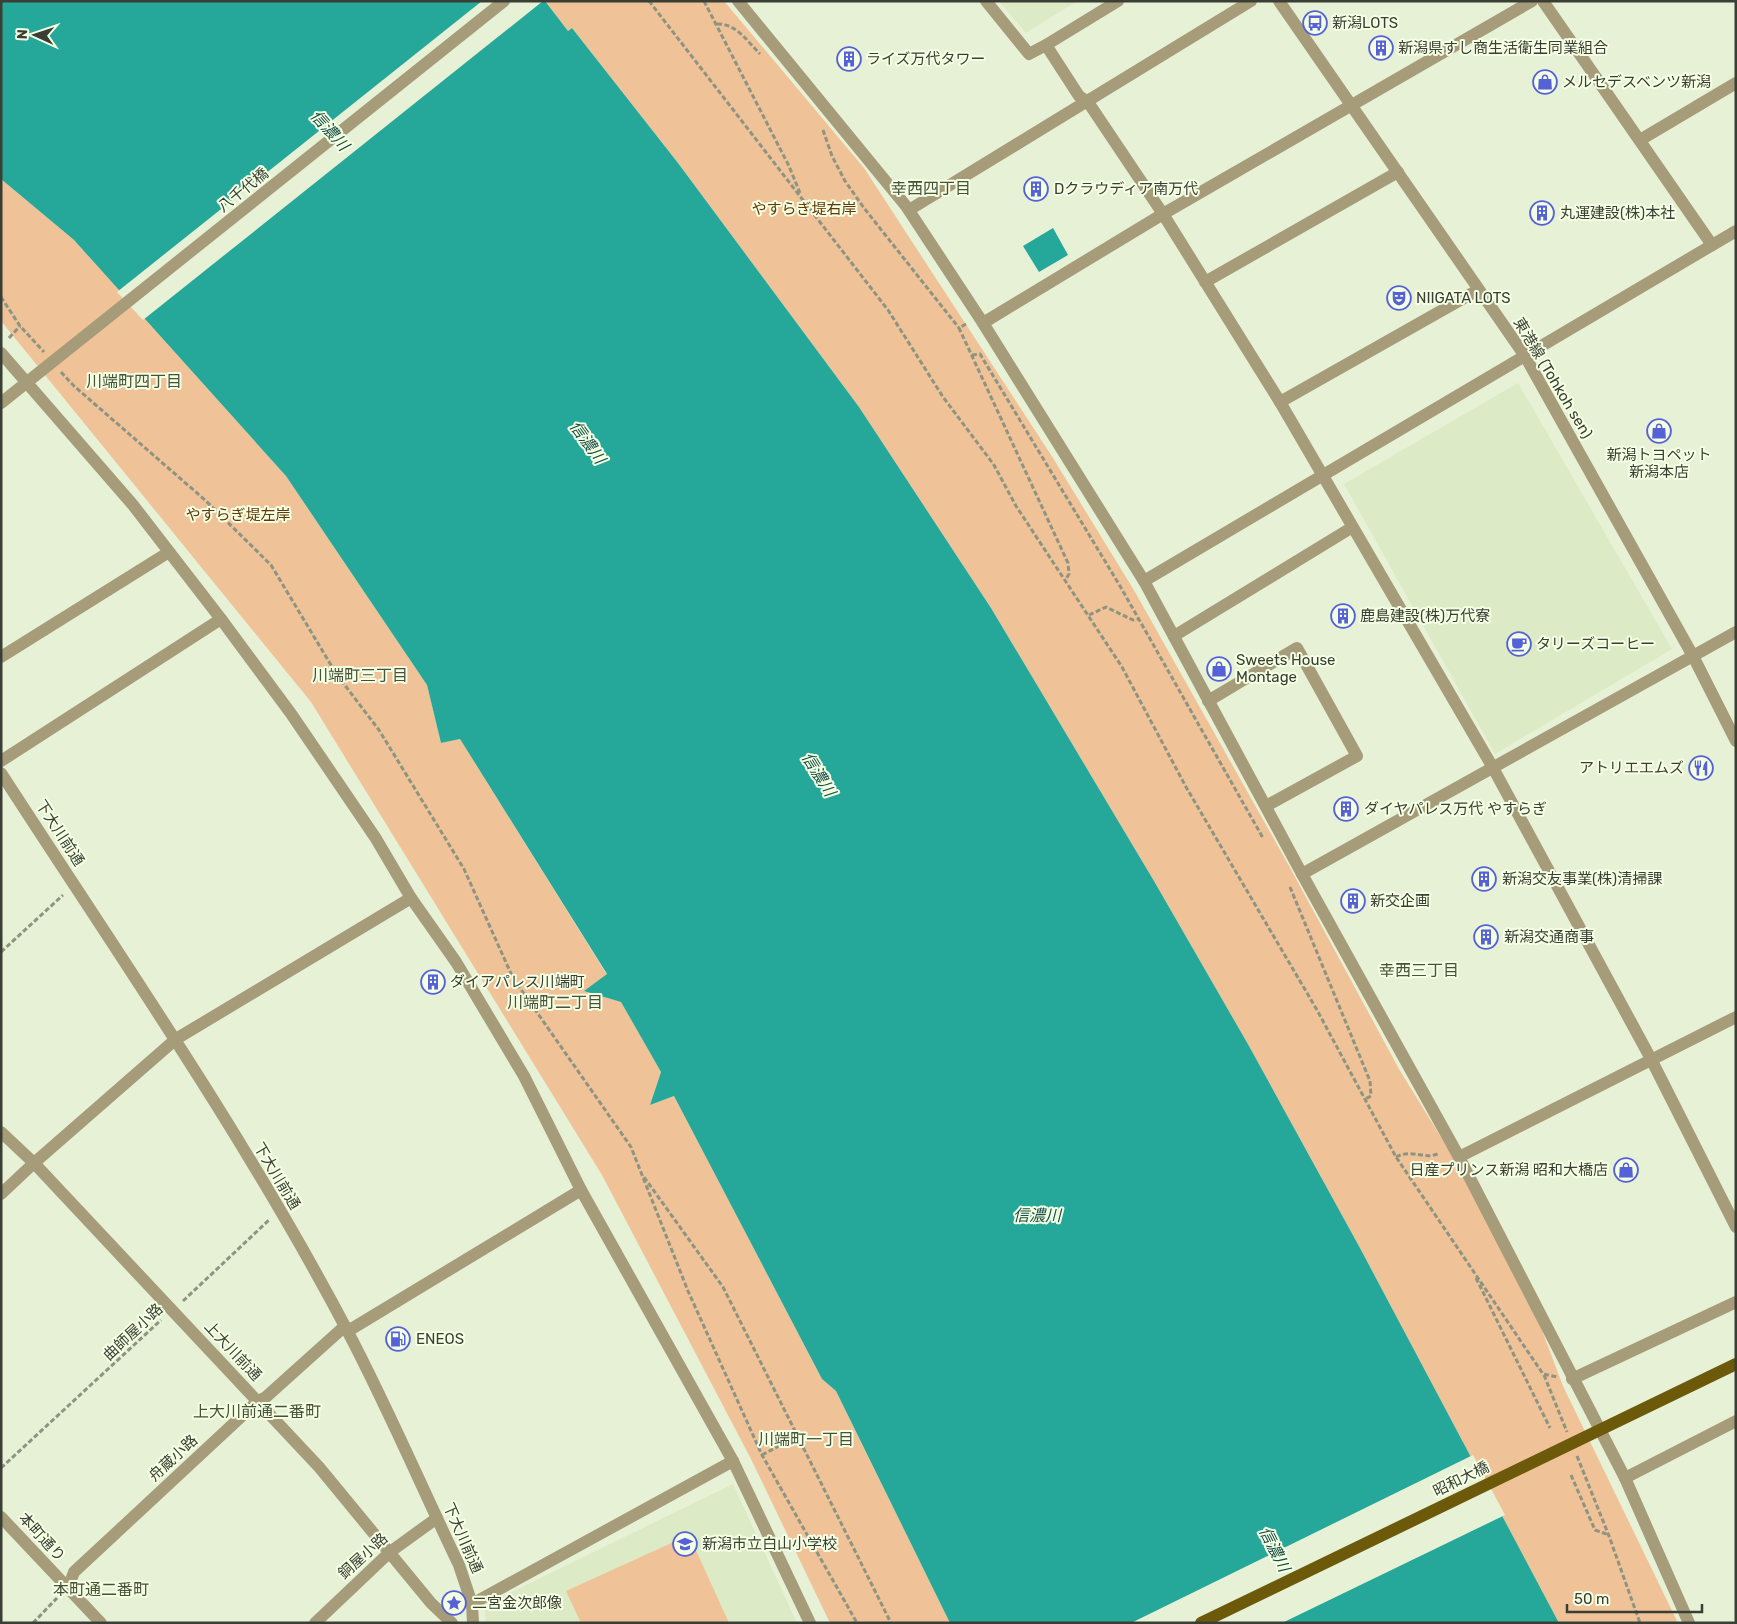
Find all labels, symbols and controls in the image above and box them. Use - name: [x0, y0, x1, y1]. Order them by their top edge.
- north arrow: [10, 10, 60, 60]
- bus stop icon: 新潟LOTS: [1302, 10, 1328, 36]
- place label: 新潟LOTS: [1332, 14, 1398, 32]
- text: N: [14, 29, 31, 40]
- building icon: 新潟県すし商生活衛生同業組合: [1368, 35, 1394, 61]
- place label: 新潟県すし商生活衛生同業組合: [1398, 39, 1608, 57]
- building icon: ライズ万代タワー: [836, 46, 862, 72]
- place label: ライズ万代タワー: [866, 50, 986, 68]
- shop icon: メルセデスベンツ新潟: [1532, 69, 1558, 95]
- place label: メルセデスベンツ新潟: [1562, 73, 1711, 91]
- water label: 信濃川: [307, 106, 354, 156]
- street label: 八千代橋: [214, 164, 272, 216]
- building icon: Dクラウディア南万代: [1023, 176, 1049, 202]
- district label: 幸西四丁目: [891, 179, 971, 198]
- place label: Dクラウディア南万代: [1054, 180, 1198, 198]
- park label: やすらぎ堤右岸: [751, 200, 857, 218]
- building icon: 丸運建設(株)本社: [1529, 200, 1555, 226]
- place label: 丸運建設(株)本社: [1560, 204, 1675, 222]
- theatre icon: NIIGATA LOTS: [1386, 285, 1412, 311]
- place label: NIIGATA LOTS: [1416, 289, 1511, 307]
- street label: 東港線 (Tohkoh sen): [1510, 314, 1596, 442]
- district label: 川端町四丁目: [86, 372, 182, 391]
- water label: 信濃川: [566, 417, 611, 469]
- shop icon: 新潟トヨペット 新潟本店: [1646, 418, 1672, 444]
- place label: 新潟トヨペット 新潟本店: [1606, 446, 1712, 481]
- park label: やすらぎ堤左岸: [185, 506, 291, 524]
- building icon: 鹿島建設(株)万代寮: [1330, 603, 1356, 629]
- place label: 鹿島建設(株)万代寮: [1360, 607, 1490, 625]
- cafe icon: タリーズコーヒー: [1506, 631, 1532, 657]
- place label: タリーズコーヒー: [1536, 635, 1655, 653]
- place label: Sweets House Montage: [1236, 651, 1336, 686]
- shop icon: Sweets House Montage: [1206, 656, 1232, 682]
- district label: 川端町三丁目: [312, 666, 408, 685]
- water label: 信濃川: [798, 749, 840, 801]
- restaurant icon: アトリエエムズ: [1688, 755, 1714, 781]
- place label: アトリエエムズ: [1579, 759, 1684, 777]
- building icon: ダイヤパレス万代 やすらぎ: [1333, 796, 1359, 822]
- street label: 下大川前通: [32, 797, 88, 869]
- place label: ダイヤパレス万代 やすらぎ: [1364, 800, 1547, 818]
- building icon: 新潟交友事業(株)清掃課: [1471, 866, 1497, 892]
- place label: 新潟交友事業(株)清掃課: [1502, 870, 1662, 888]
- building icon: 新交企画: [1340, 888, 1366, 914]
- place label: 新交企画: [1370, 892, 1430, 910]
- building icon: 新潟交通商事: [1473, 924, 1499, 950]
- place label: 新潟交通商事: [1504, 928, 1594, 946]
- district label: 幸西三丁目: [1379, 961, 1459, 980]
- building icon: ダイアパレス川端町: [420, 969, 446, 995]
- place label: ダイアパレス川端町: [450, 973, 585, 991]
- district label: 川端町二丁目: [507, 993, 603, 1012]
- street label: 下大川前通: [250, 1139, 304, 1213]
- shop icon: 日産プリンス新潟 昭和大橋店: [1613, 1157, 1639, 1183]
- place label: 日産プリンス新潟 昭和大橋店: [1410, 1161, 1608, 1179]
- water label: 信濃川: [1013, 1206, 1063, 1225]
- street label: 曲師屋小路: [99, 1300, 167, 1364]
- street label: 上大川前通: [201, 1317, 265, 1385]
- fuel station icon: ENEOS: [385, 1326, 411, 1352]
- place label: ENEOS: [416, 1330, 464, 1348]
- district label: 上大川前通二番町: [193, 1402, 321, 1421]
- district label: 川端町一丁目: [758, 1430, 854, 1449]
- street label: 舟蔵小路: [145, 1431, 201, 1485]
- street label: 昭和大橋: [1430, 1458, 1492, 1500]
- street label: 下大川前通: [440, 1500, 486, 1576]
- street label: 本町通り: [15, 1509, 69, 1565]
- water label: 信濃川: [1255, 1524, 1295, 1577]
- street label: 銅屋小路: [335, 1529, 391, 1583]
- school or university icon: 新潟市立白山小学校: [672, 1531, 698, 1557]
- place label: 新潟市立白山小学校: [702, 1535, 837, 1553]
- district label: 本町通二番町: [53, 1580, 149, 1599]
- scale bar: [1567, 1582, 1702, 1614]
- place icon: 二宮金次郎像: [441, 1590, 467, 1616]
- text: 50 m: [1574, 1590, 1609, 1608]
- place label: 二宮金次郎像: [472, 1594, 562, 1612]

